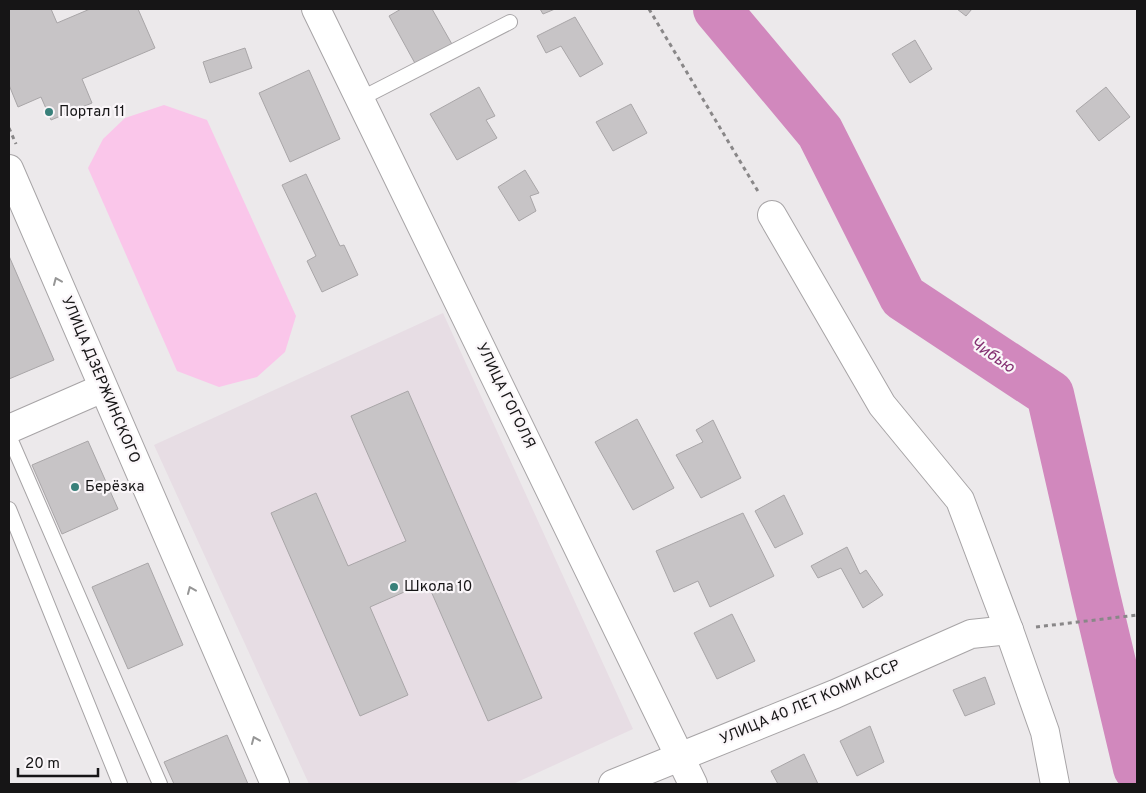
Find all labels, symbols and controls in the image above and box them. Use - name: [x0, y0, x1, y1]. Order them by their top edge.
- place label: Портал 11: [59, 103, 125, 122]
- marker: Портал 11: [43, 106, 55, 118]
- one-way arrow: [52, 277, 63, 286]
- street label: УЛИЦА ДЗЕРЖИНСКОГО: [56, 294, 144, 466]
- water label: Чибью: [966, 334, 1018, 378]
- street label: УЛИЦА ГОГОЛЯ: [471, 340, 539, 452]
- place label: Берёзка: [85, 478, 144, 497]
- marker: Берёзка: [69, 481, 81, 493]
- place label: Школа 10: [404, 578, 472, 597]
- marker: Школа 10: [388, 581, 400, 593]
- one-way arrow: [186, 586, 197, 595]
- street label: УЛИЦА 40 ЛЕТ КОМИ АССР: [717, 656, 903, 750]
- one-way arrow: [251, 736, 261, 744]
- scale bar: [18, 746, 98, 778]
- text: 20 m: [25, 755, 60, 774]

